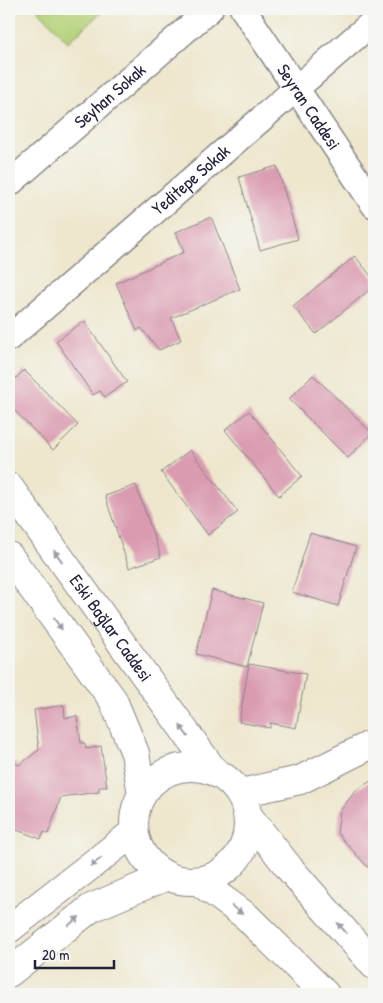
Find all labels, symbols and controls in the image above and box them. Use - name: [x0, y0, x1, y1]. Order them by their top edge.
- street label: Seyhan Sokak: [69, 57, 151, 134]
- street label: Seyran Caddesi: [271, 59, 347, 155]
- street label: Yeditepe Sokak: [146, 138, 236, 221]
- one-way arrow: [53, 549, 63, 563]
- street label: Eski Bağlar Caddesi: [64, 569, 158, 687]
- one-way arrow: [53, 617, 63, 631]
- one-way arrow: [178, 725, 189, 738]
- one-way arrow: [89, 857, 102, 867]
- one-way arrow: [230, 905, 244, 915]
- one-way arrow: [67, 915, 80, 926]
- one-way arrow: [336, 923, 348, 935]
- scale bar: [35, 938, 114, 970]
- text: 20 m: [42, 944, 69, 965]

